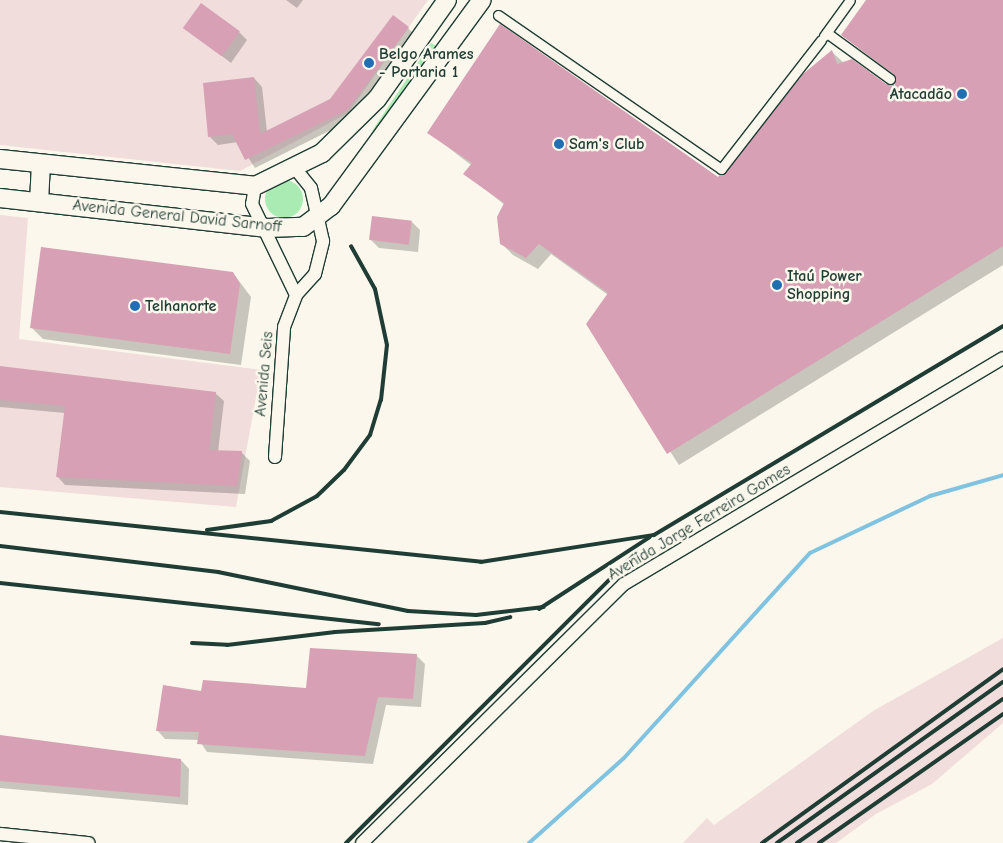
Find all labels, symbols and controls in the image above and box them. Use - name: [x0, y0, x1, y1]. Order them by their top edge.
- place label: Belgo Arames - Portaria 1: [379, 44, 473, 82]
- marker: Belgo Arames - Portaria 1: [363, 57, 375, 69]
- place label: Atacadão: [890, 84, 952, 104]
- marker: Atacadão: [956, 88, 968, 100]
- place label: Sam's Club: [569, 134, 644, 154]
- marker: Sam's Club: [553, 138, 565, 150]
- street label: Avenida General David Sarnoff: [72, 195, 282, 237]
- place label: Itaú Power Shopping: [787, 266, 862, 304]
- marker: Itaú Power Shopping: [771, 279, 783, 291]
- place label: Telhanorte: [145, 296, 216, 316]
- marker: Telhanorte: [129, 300, 141, 312]
- street label: Avenida Seis: [251, 331, 277, 417]
- street label: Avenida Jorge Ferreira Gomes: [604, 460, 794, 584]

